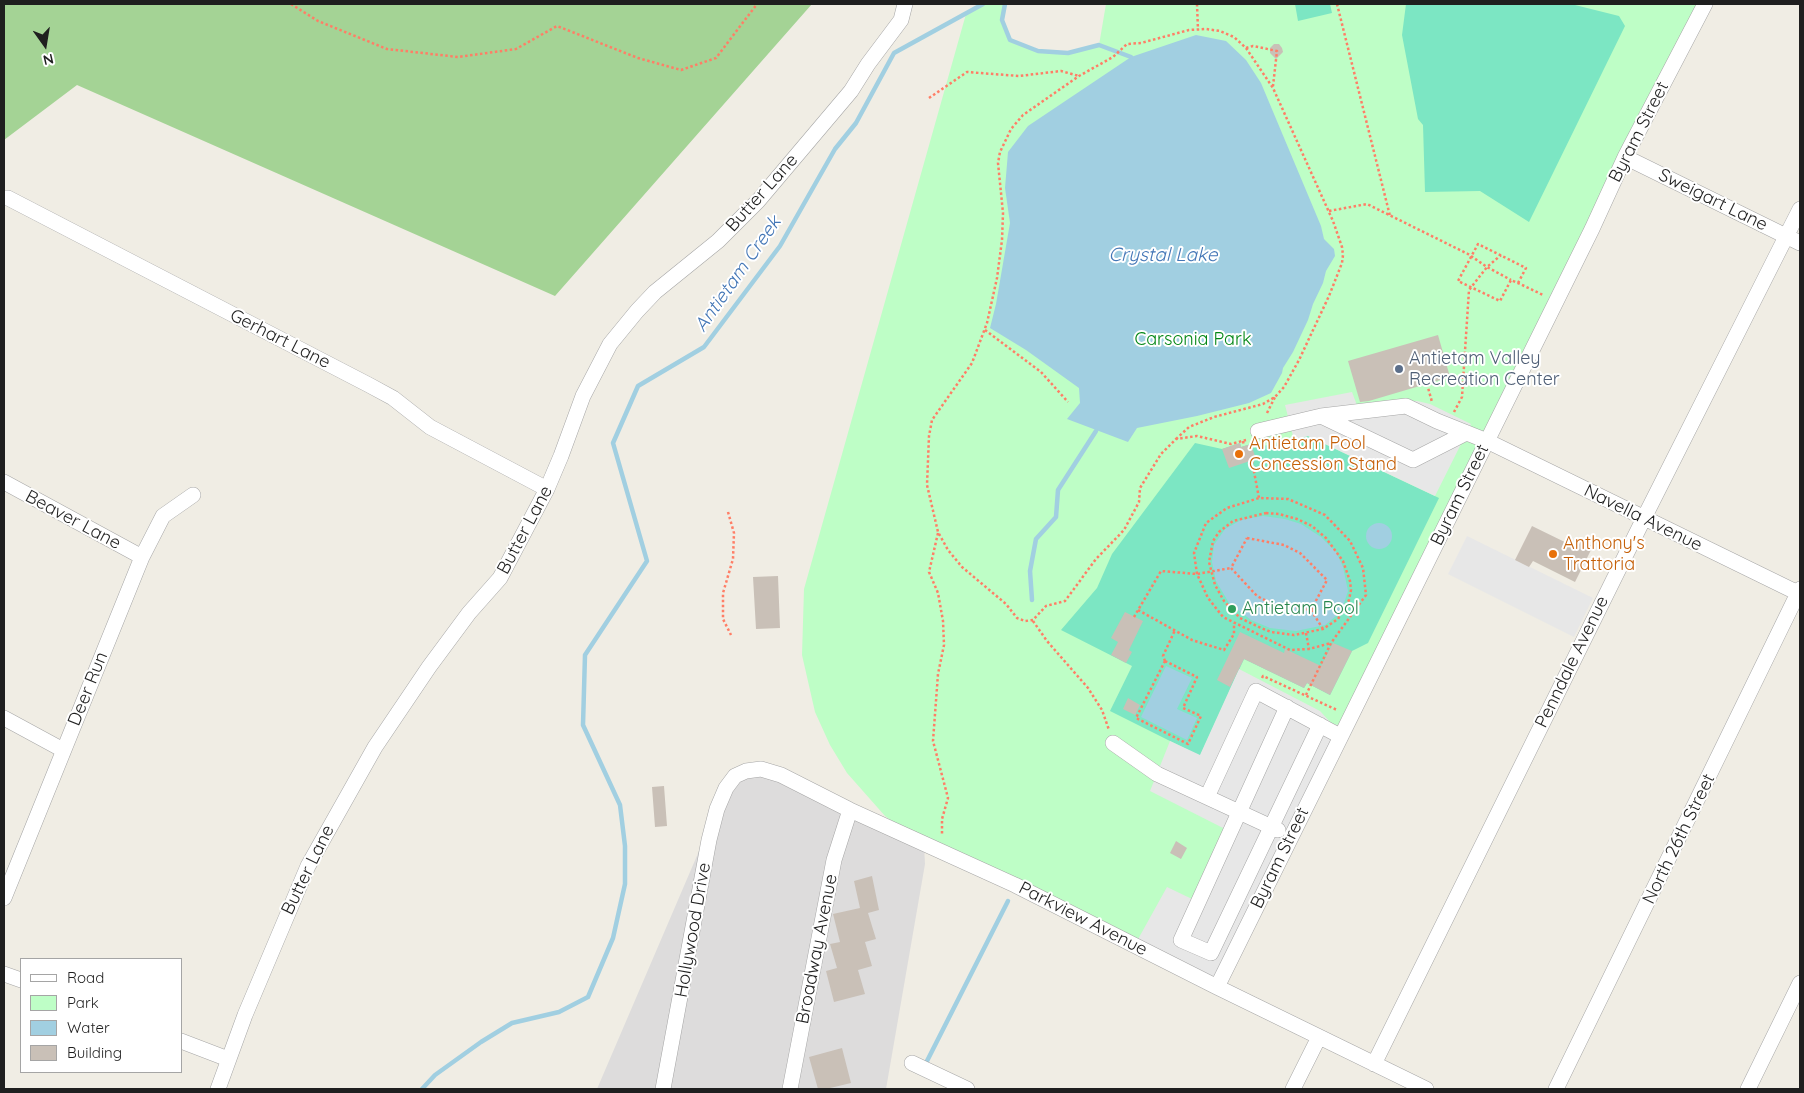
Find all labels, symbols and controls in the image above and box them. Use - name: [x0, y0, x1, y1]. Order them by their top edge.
- north arrow: [20, 20, 70, 70]
- text: N: [41, 50, 55, 70]
- street label: Byram Street: [1604, 78, 1674, 186]
- street label: Butter Lane: [721, 150, 803, 236]
- street label: Sweigart Lane: [1655, 164, 1771, 236]
- water label: Antietam Creek: [690, 212, 786, 336]
- water label: Crystal Lake: [1109, 244, 1217, 266]
- street label: Gerhart Lane: [226, 304, 334, 374]
- park label: Carsonia Park: [1134, 329, 1252, 351]
- place label: Antietam Valley Recreation Center: [1409, 348, 1560, 390]
- marker: Antietam Valley Recreation Center: [1393, 363, 1405, 375]
- place label: Antietam Pool Concession Stand: [1249, 433, 1397, 476]
- street label: Byram Street: [1426, 441, 1494, 549]
- marker: Antietam Pool Concession Stand: [1233, 448, 1245, 460]
- street label: Navella Avenue: [1580, 480, 1706, 556]
- street label: Butter Lane: [493, 482, 557, 578]
- street label: Beaver Lane: [22, 486, 124, 554]
- place label: Anthony's Trattoria: [1563, 533, 1645, 576]
- marker: Anthony's Trattoria: [1547, 548, 1559, 560]
- street label: Penndale Avenue: [1531, 593, 1613, 731]
- place label: Antietam Pool: [1242, 598, 1359, 620]
- marker: Antietam Pool: [1226, 603, 1238, 615]
- street label: Deer Run: [63, 649, 113, 729]
- street label: North 26th Street: [1638, 770, 1720, 908]
- street label: Byram Street: [1246, 804, 1314, 912]
- street label: Butter Lane: [277, 822, 339, 918]
- street label: Hollywood Drive: [671, 861, 715, 999]
- street label: Broadway Avenue: [792, 872, 842, 1026]
- street label: Parkview Avenue: [1015, 877, 1151, 961]
- legend: [20, 958, 182, 1073]
- text: Road: [67, 968, 104, 987]
- text: Park: [67, 993, 99, 1012]
- text: Water: [67, 1018, 110, 1037]
- text: Building: [67, 1043, 122, 1062]

